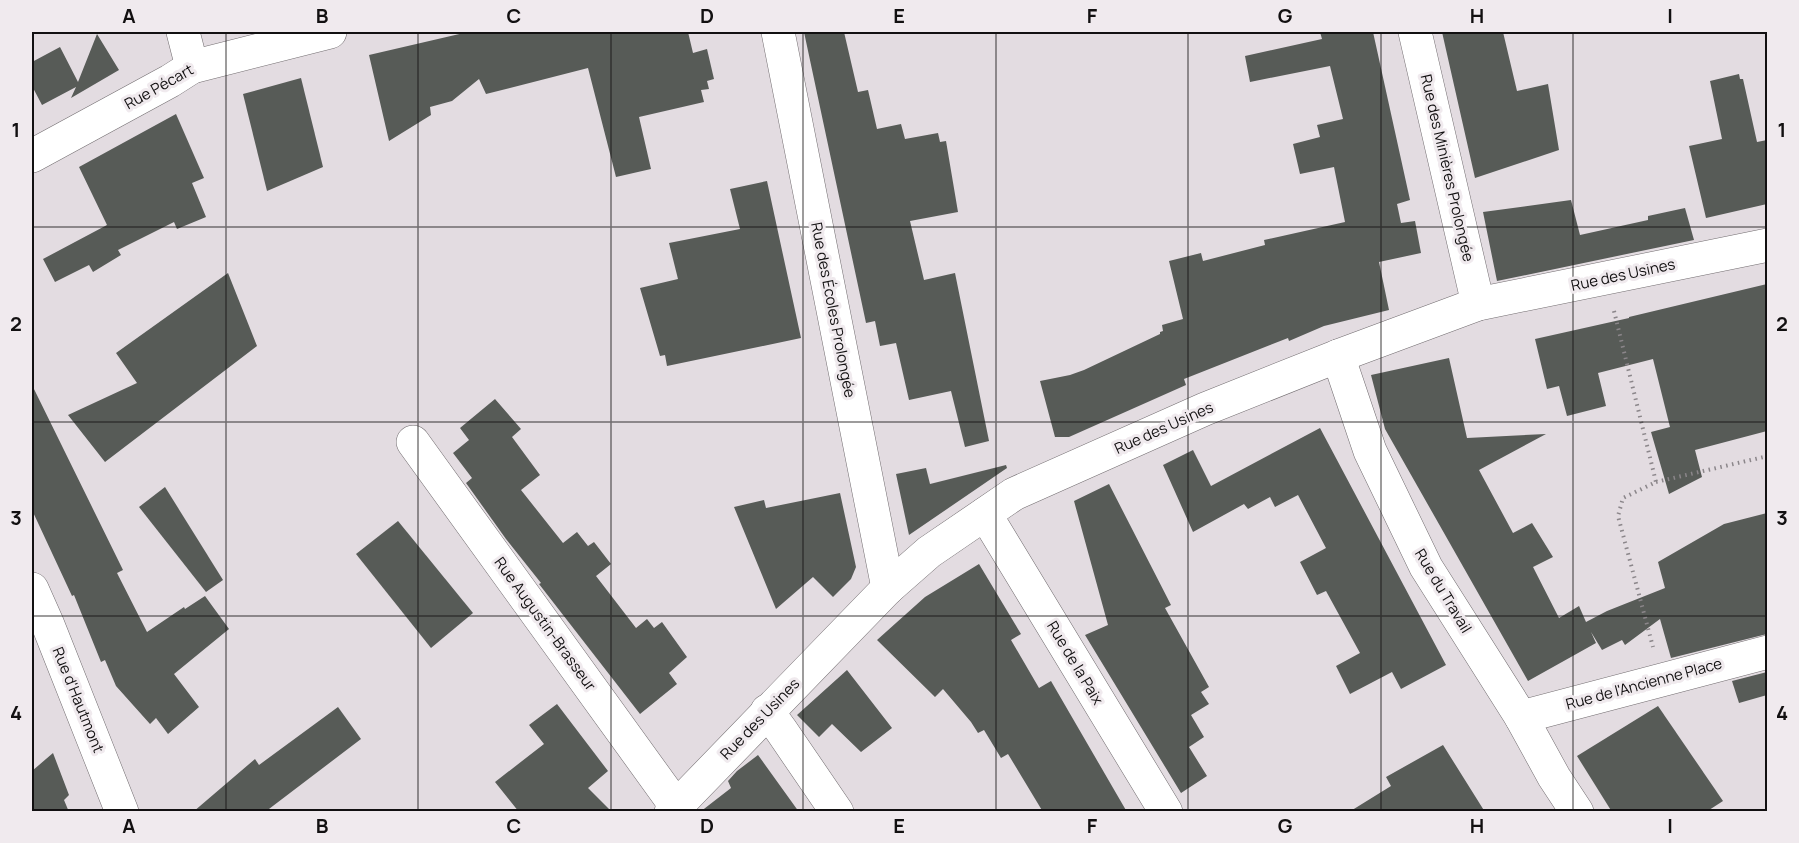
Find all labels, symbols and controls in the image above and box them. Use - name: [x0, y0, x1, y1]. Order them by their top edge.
- text: A: [122, 2, 136, 29]
- text: B: [316, 2, 329, 29]
- text: C: [507, 2, 521, 29]
- text: D: [700, 2, 714, 29]
- text: E: [893, 2, 905, 29]
- text: F: [1087, 2, 1098, 29]
- text: G: [1278, 2, 1293, 29]
- text: H: [1470, 2, 1484, 29]
- text: I: [1667, 2, 1673, 29]
- street label: Rue Pécart: [120, 59, 197, 114]
- street label: Rue des Minières Prolongée: [1416, 72, 1479, 264]
- text: 1: [12, 116, 20, 143]
- text: 1: [1778, 116, 1786, 143]
- street label: Rue des Écoles Prolongée: [806, 220, 861, 400]
- street label: Rue des Usines: [1569, 253, 1677, 296]
- text: 2: [10, 310, 22, 337]
- text: 2: [1776, 310, 1788, 337]
- street label: Rue des Usines: [1111, 396, 1217, 459]
- text: 3: [10, 504, 22, 531]
- text: 3: [1776, 504, 1788, 531]
- street label: Rue du Travail: [1410, 545, 1477, 637]
- street label: Rue Augustin-Brasseur: [490, 553, 601, 695]
- street label: Rue de la Paix: [1042, 617, 1109, 709]
- street label: Rue d'Hautmont: [48, 644, 109, 756]
- street label: Rue de l'Ancienne Place: [1563, 652, 1725, 714]
- street label: Rue des Usines: [715, 673, 804, 764]
- text: 4: [10, 699, 22, 726]
- text: 4: [1776, 699, 1788, 726]
- text: A: [122, 812, 136, 839]
- text: B: [316, 812, 329, 839]
- text: C: [507, 812, 521, 839]
- text: D: [700, 812, 714, 839]
- text: E: [893, 812, 905, 839]
- text: F: [1087, 812, 1098, 839]
- text: G: [1278, 812, 1293, 839]
- text: H: [1470, 812, 1484, 839]
- text: I: [1667, 812, 1673, 839]

